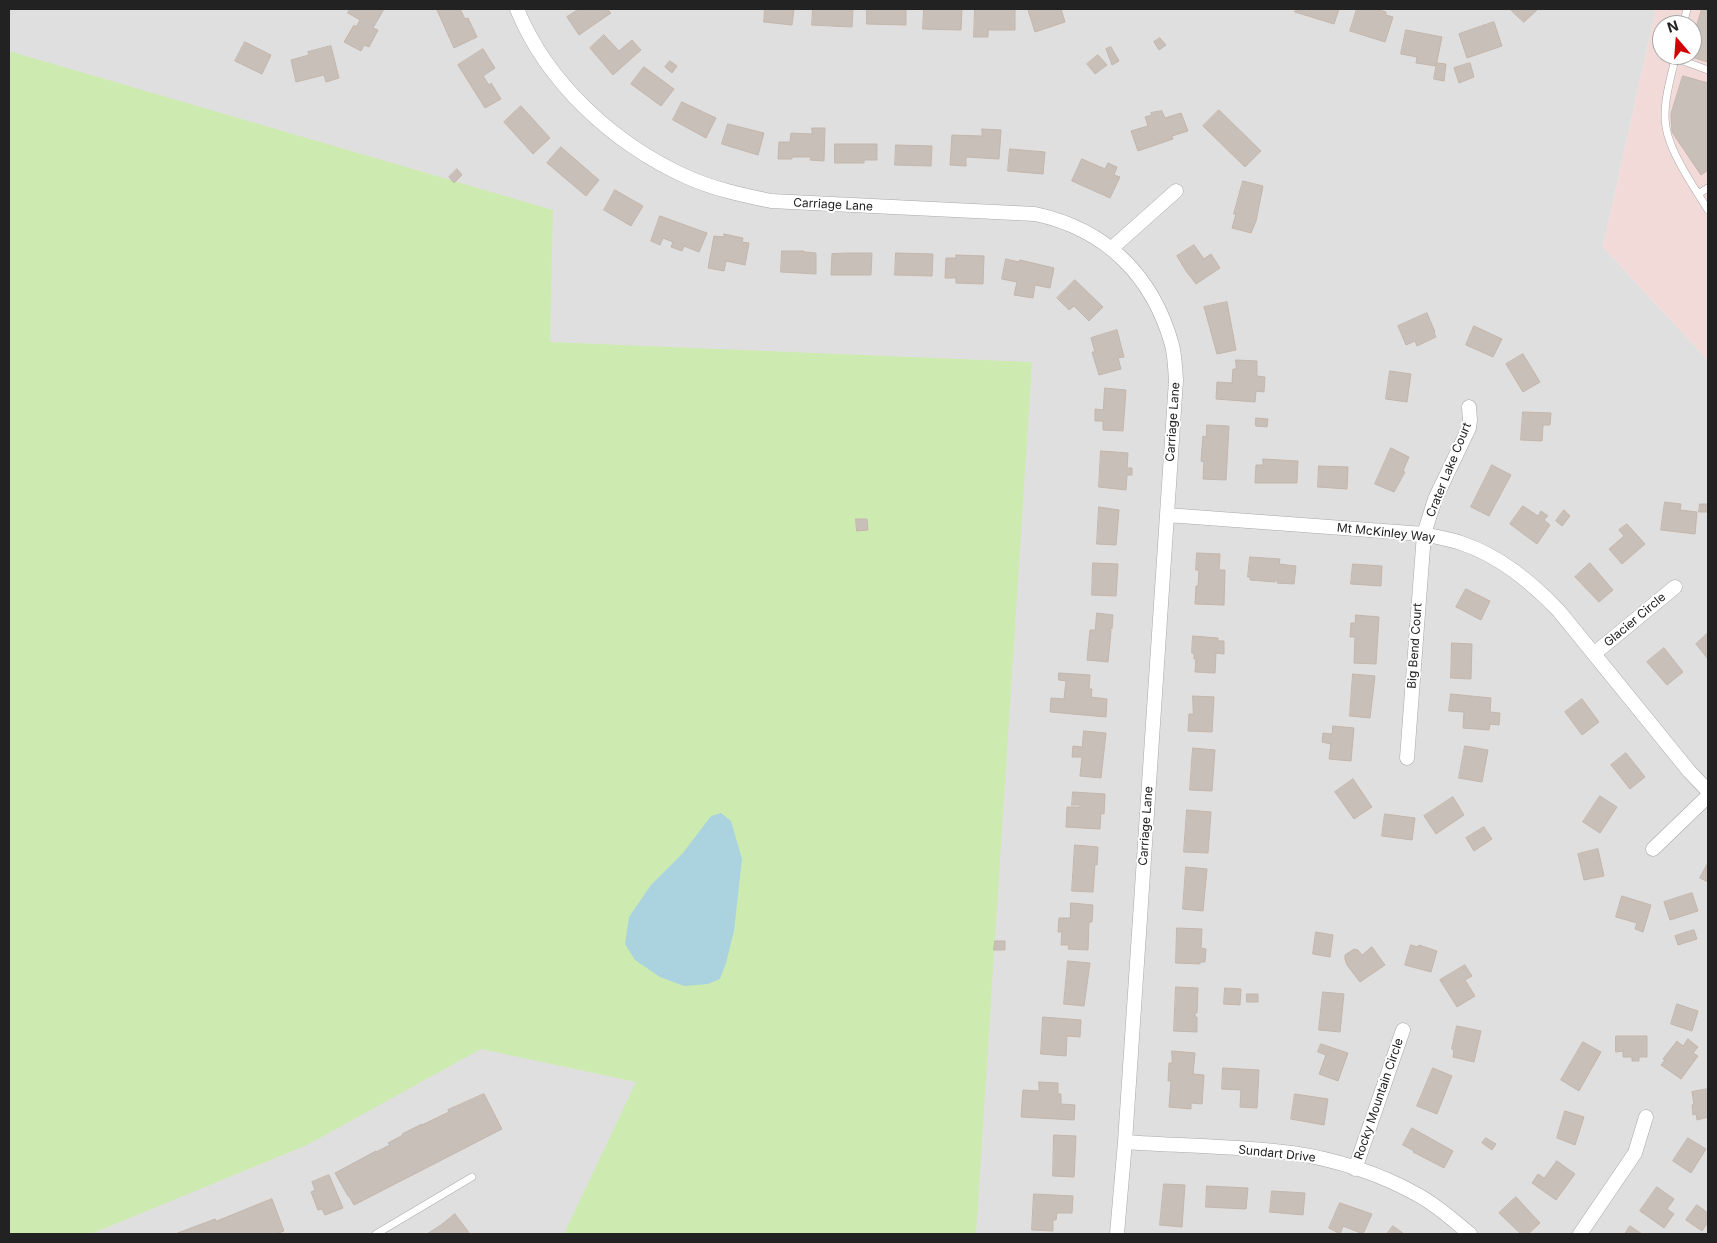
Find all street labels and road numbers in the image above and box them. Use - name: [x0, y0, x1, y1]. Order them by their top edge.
- street label: Carriage Lane: [793, 196, 873, 214]
- street label: Carriage Lane: [1163, 382, 1183, 462]
- street label: Crater Lake Court: [1423, 421, 1475, 519]
- street label: Mt McKinley Way: [1336, 521, 1436, 545]
- street label: Glacier Circle: [1601, 590, 1669, 650]
- street label: Big Bend Court: [1405, 603, 1425, 689]
- street label: Carriage Lane: [1136, 786, 1156, 866]
- street label: Rocky Mountain Circle: [1351, 1036, 1407, 1162]
- street label: Sundart Drive: [1238, 1143, 1316, 1165]

